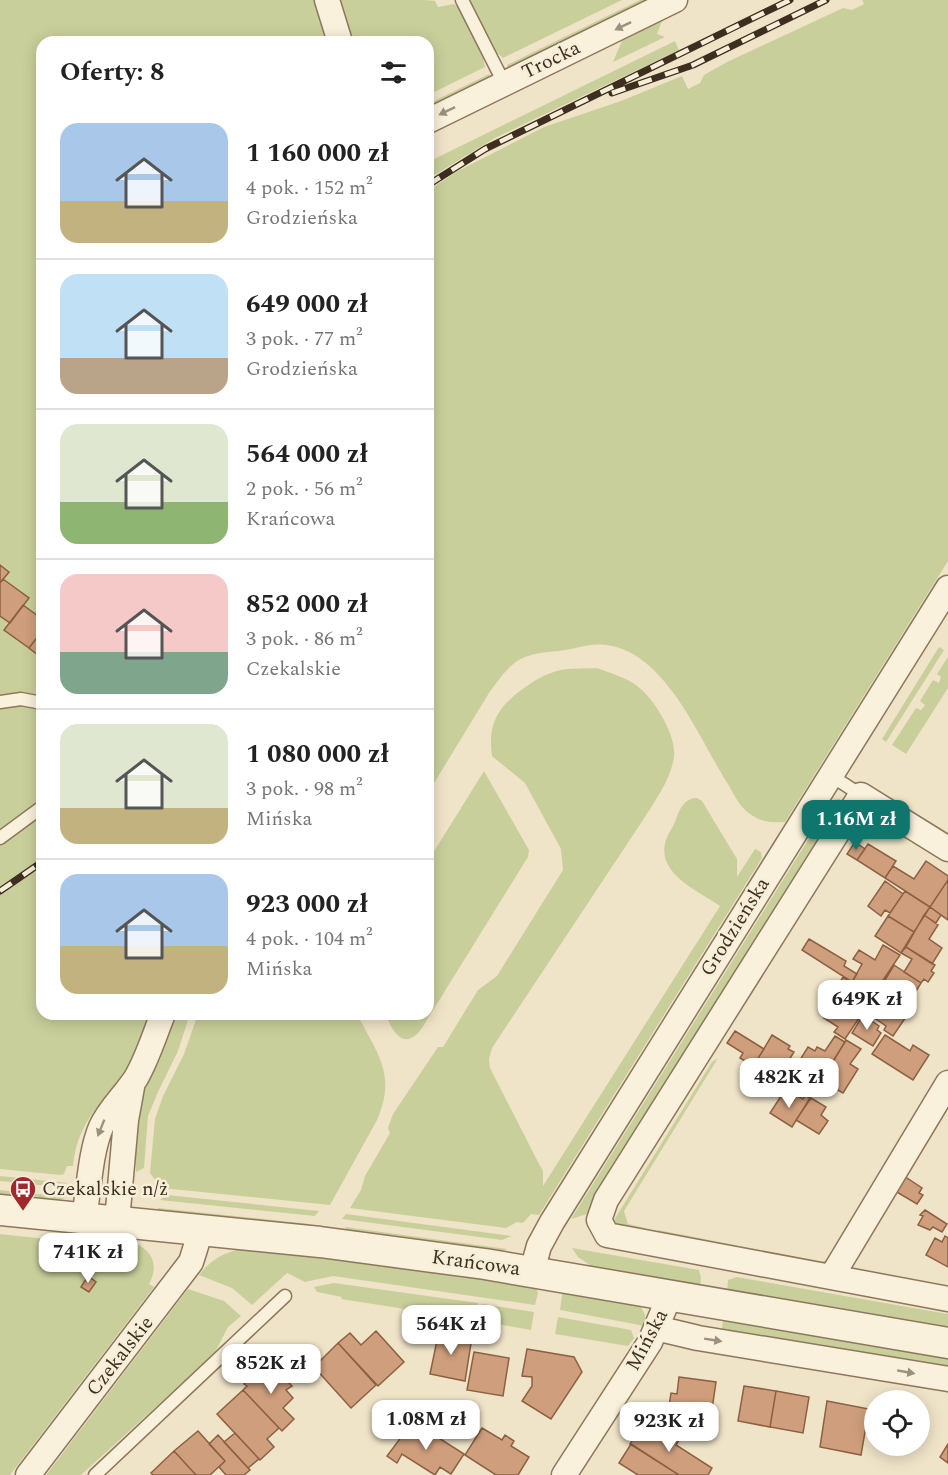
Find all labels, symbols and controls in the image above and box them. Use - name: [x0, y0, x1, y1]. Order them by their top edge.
- one-way arrow: [614, 21, 631, 30]
- street label: Trocka: [517, 33, 586, 87]
- text: Oferty: 8: [60, 52, 165, 92]
- icon: filters: [377, 56, 410, 89]
- one-way arrow: [439, 107, 456, 116]
- text: 1 160 000 zł: [246, 133, 389, 173]
- icon: home: [108, 147, 180, 219]
- text: 4 pok. · 152 m²: [246, 173, 373, 203]
- text: Grodzieńska: [246, 203, 358, 233]
- text: 649 000 zł: [246, 284, 368, 324]
- icon: home: [108, 298, 180, 370]
- text: 3 pok. · 77 m²: [246, 324, 363, 354]
- text: Grodzieńska: [246, 354, 358, 384]
- text: 564 000 zł: [246, 434, 368, 474]
- icon: home: [108, 448, 180, 520]
- text: 2 pok. · 56 m²: [246, 474, 363, 504]
- text: Krańcowa: [246, 504, 335, 534]
- text: 852 000 zł: [246, 584, 368, 624]
- icon: home: [108, 598, 180, 670]
- text: 3 pok. · 86 m²: [246, 624, 363, 654]
- text: Czekalskie: [246, 654, 341, 684]
- text: 1 080 000 zł: [246, 734, 389, 774]
- icon: home: [108, 748, 180, 820]
- text: 3 pok. · 98 m²: [246, 774, 363, 804]
- pin: 1.16M zł: [794, 800, 918, 851]
- text: Mińska: [246, 804, 312, 834]
- text: 1.16M zł: [816, 804, 896, 834]
- street label: Grodzieńska: [693, 871, 777, 982]
- text: 923 000 zł: [246, 884, 368, 924]
- icon: home: [108, 898, 180, 970]
- text: 4 pok. · 104 m²: [246, 924, 373, 954]
- text: Mińska: [246, 954, 312, 984]
- pin: 649K zł: [812, 980, 922, 1031]
- text: 649K zł: [832, 984, 902, 1014]
- pin: 482K zł: [734, 1058, 844, 1109]
- text: 482K zł: [754, 1062, 824, 1092]
- one-way arrow: [96, 1119, 106, 1137]
- bus stop icon: Czekalskie n/ż: [8, 1174, 38, 1212]
- place label: Czekalskie n/ż: [42, 1174, 168, 1204]
- pin: 741K zł: [33, 1233, 143, 1284]
- text: 741K zł: [53, 1237, 123, 1267]
- street label: Krańcowa: [430, 1242, 522, 1284]
- street label: Mińska: [618, 1303, 676, 1376]
- pin: 564K zł: [396, 1305, 506, 1356]
- street label: Czekalskie: [79, 1309, 161, 1403]
- text: 564K zł: [416, 1309, 486, 1339]
- one-way arrow: [704, 1336, 723, 1345]
- pin: 852K zł: [216, 1344, 326, 1395]
- text: 852K zł: [236, 1348, 306, 1378]
- one-way arrow: [896, 1367, 915, 1376]
- map controls: [864, 1390, 930, 1456]
- button: locate: [864, 1390, 930, 1456]
- pin: 1.08M zł: [364, 1400, 488, 1451]
- pin: 923K zł: [614, 1402, 724, 1453]
- text: 1.08M zł: [386, 1404, 466, 1434]
- text: 923K zł: [634, 1406, 704, 1436]

